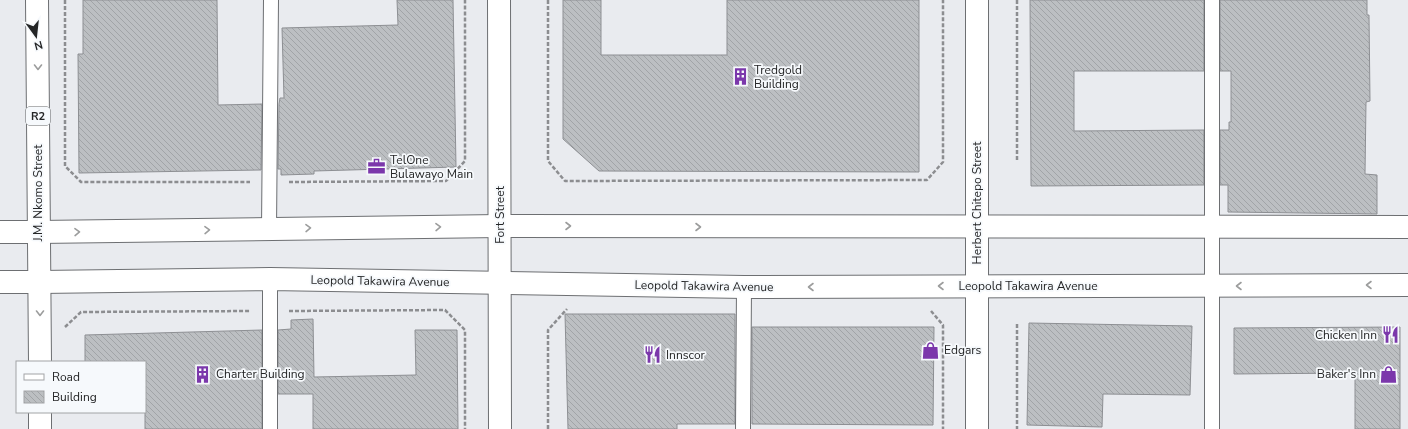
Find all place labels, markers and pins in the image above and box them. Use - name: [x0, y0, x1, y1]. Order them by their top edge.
- place label: Tredgold Building: [754, 62, 802, 92]
- building icon: Tredgold Building: [731, 67, 751, 87]
- place label: TelOne Bulawayo Main: [390, 152, 473, 182]
- office icon: TelOne Bulawayo Main: [367, 157, 387, 177]
- restaurant icon: Chicken Inn: [1380, 325, 1400, 345]
- place label: Chicken Inn: [1315, 327, 1377, 343]
- shop icon: Edgars: [921, 340, 941, 360]
- place label: Edgars: [944, 342, 982, 358]
- restaurant icon: Innscor: [643, 345, 663, 365]
- place label: Innscor: [666, 347, 706, 363]
- building icon: Charter Building: [193, 364, 213, 384]
- shop icon: Baker's Inn: [1379, 364, 1399, 384]
- place label: Charter Building: [216, 366, 305, 382]
- place label: Baker's Inn: [1317, 366, 1376, 382]

